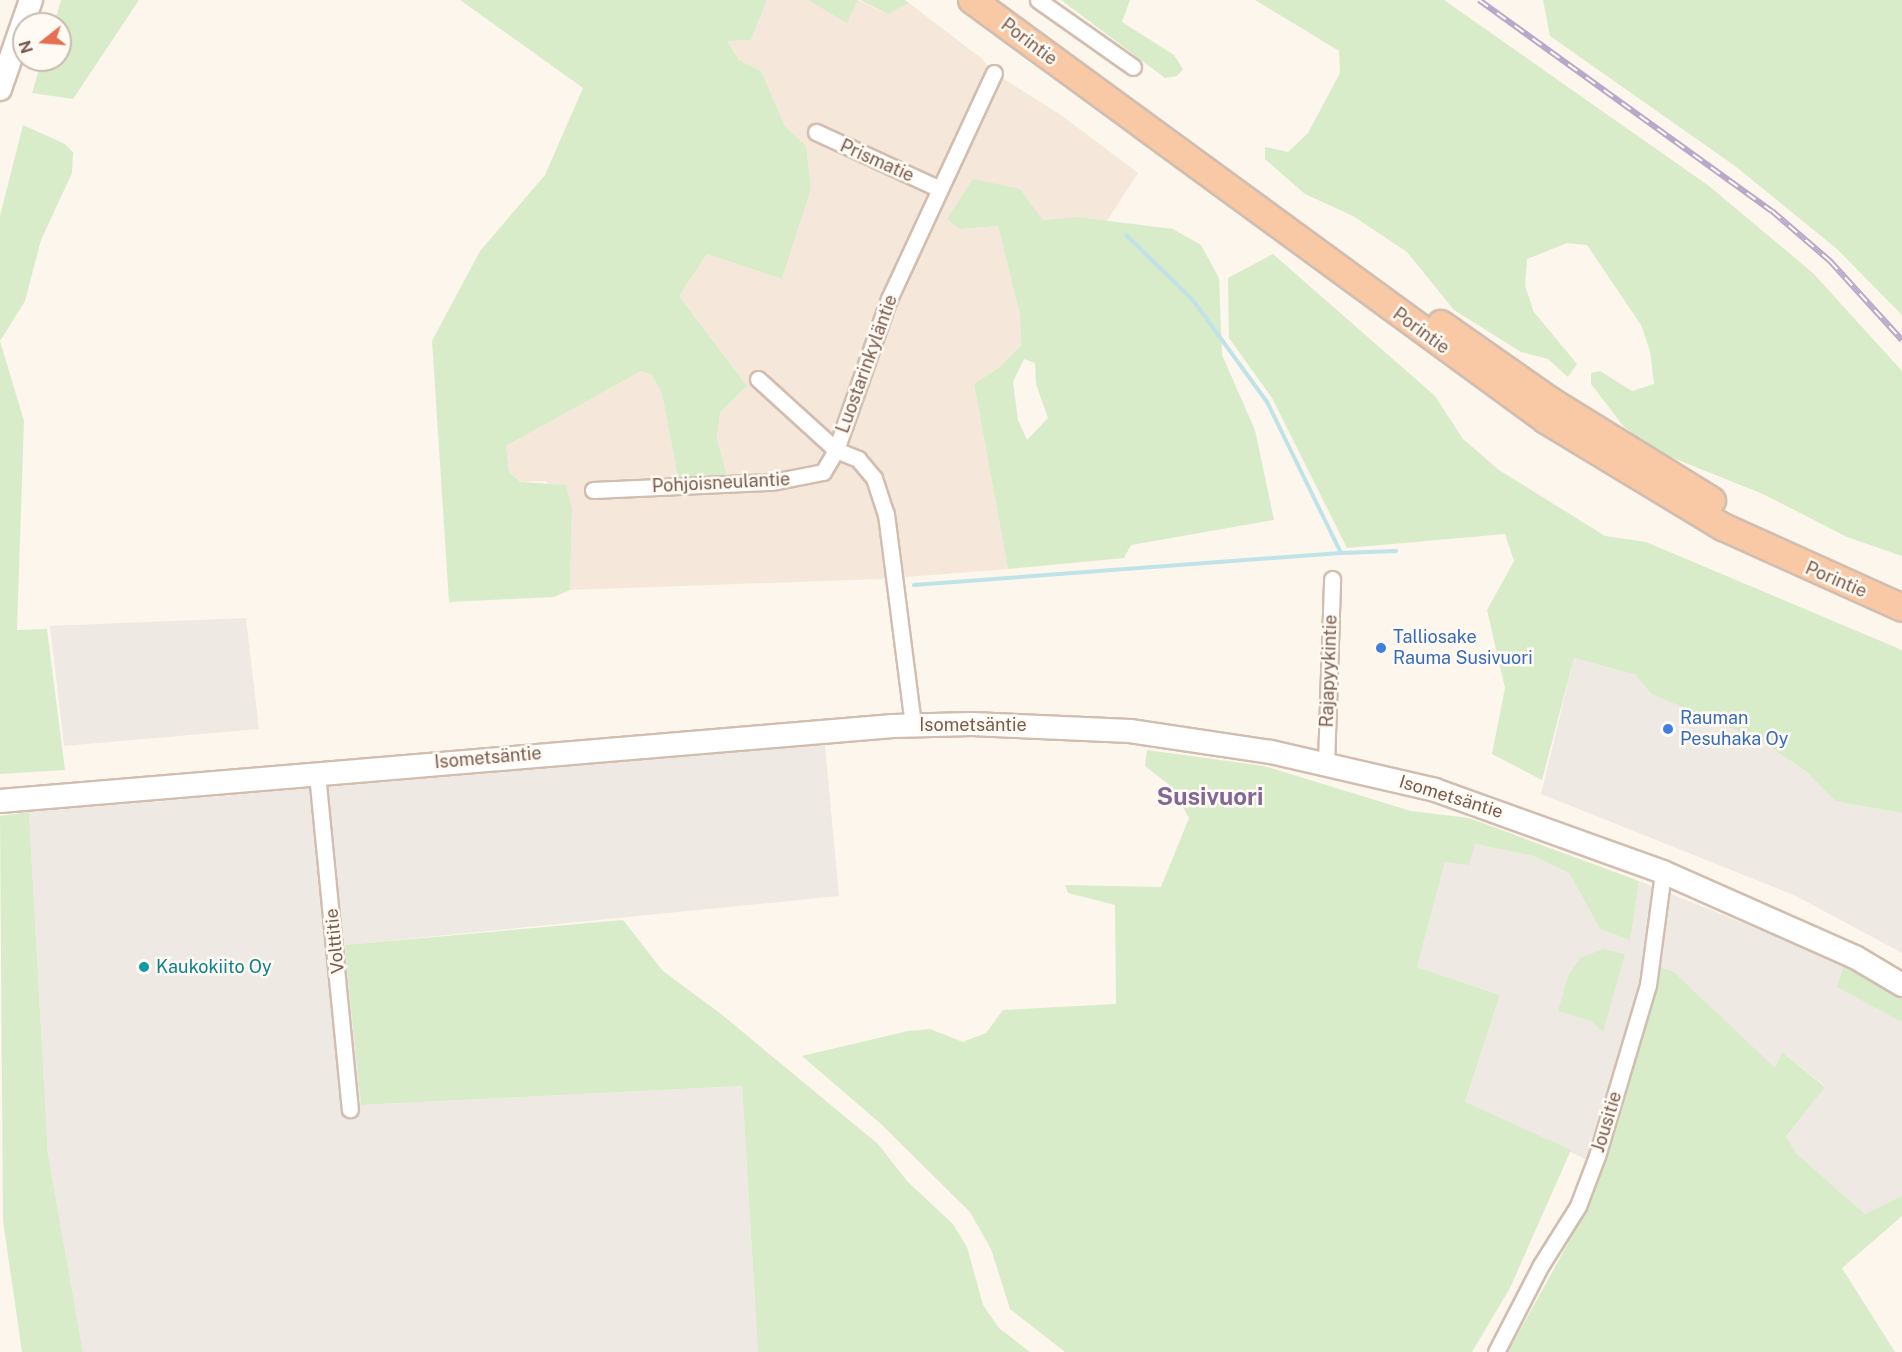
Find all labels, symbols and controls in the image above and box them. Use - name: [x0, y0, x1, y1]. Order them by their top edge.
- north arrow: [12, 12, 72, 72]
- street label: Porintie: [997, 14, 1061, 70]
- text: N: [15, 38, 37, 56]
- street label: Prismatie: [837, 135, 917, 187]
- street label: Luostarinkyläntie: [832, 292, 902, 436]
- street label: Porintie: [1388, 303, 1454, 359]
- street label: Pohjoisneulantie: [651, 469, 791, 497]
- street label: Porintie: [1802, 557, 1870, 603]
- street label: Rajapyykintie: [1316, 614, 1342, 728]
- place label: Talliosake Rauma Susivuori: [1393, 627, 1533, 670]
- marker: Talliosake Rauma Susivuori: [1374, 641, 1388, 655]
- place label: Rauman Pesuhaka Oy: [1680, 708, 1788, 750]
- street label: Isometsäntie: [919, 714, 1027, 736]
- marker: Rauman Pesuhaka Oy: [1661, 722, 1675, 736]
- street label: Isometsäntie: [434, 743, 542, 773]
- street label: Isometsäntie: [1396, 771, 1506, 823]
- district label: Susivuori: [1157, 783, 1263, 811]
- street label: Volttitie: [321, 907, 349, 975]
- place label: Kaukokiito Oy: [156, 956, 272, 978]
- marker: Kaukokiito Oy: [137, 960, 151, 974]
- street label: Jousitie: [1587, 1089, 1627, 1155]

